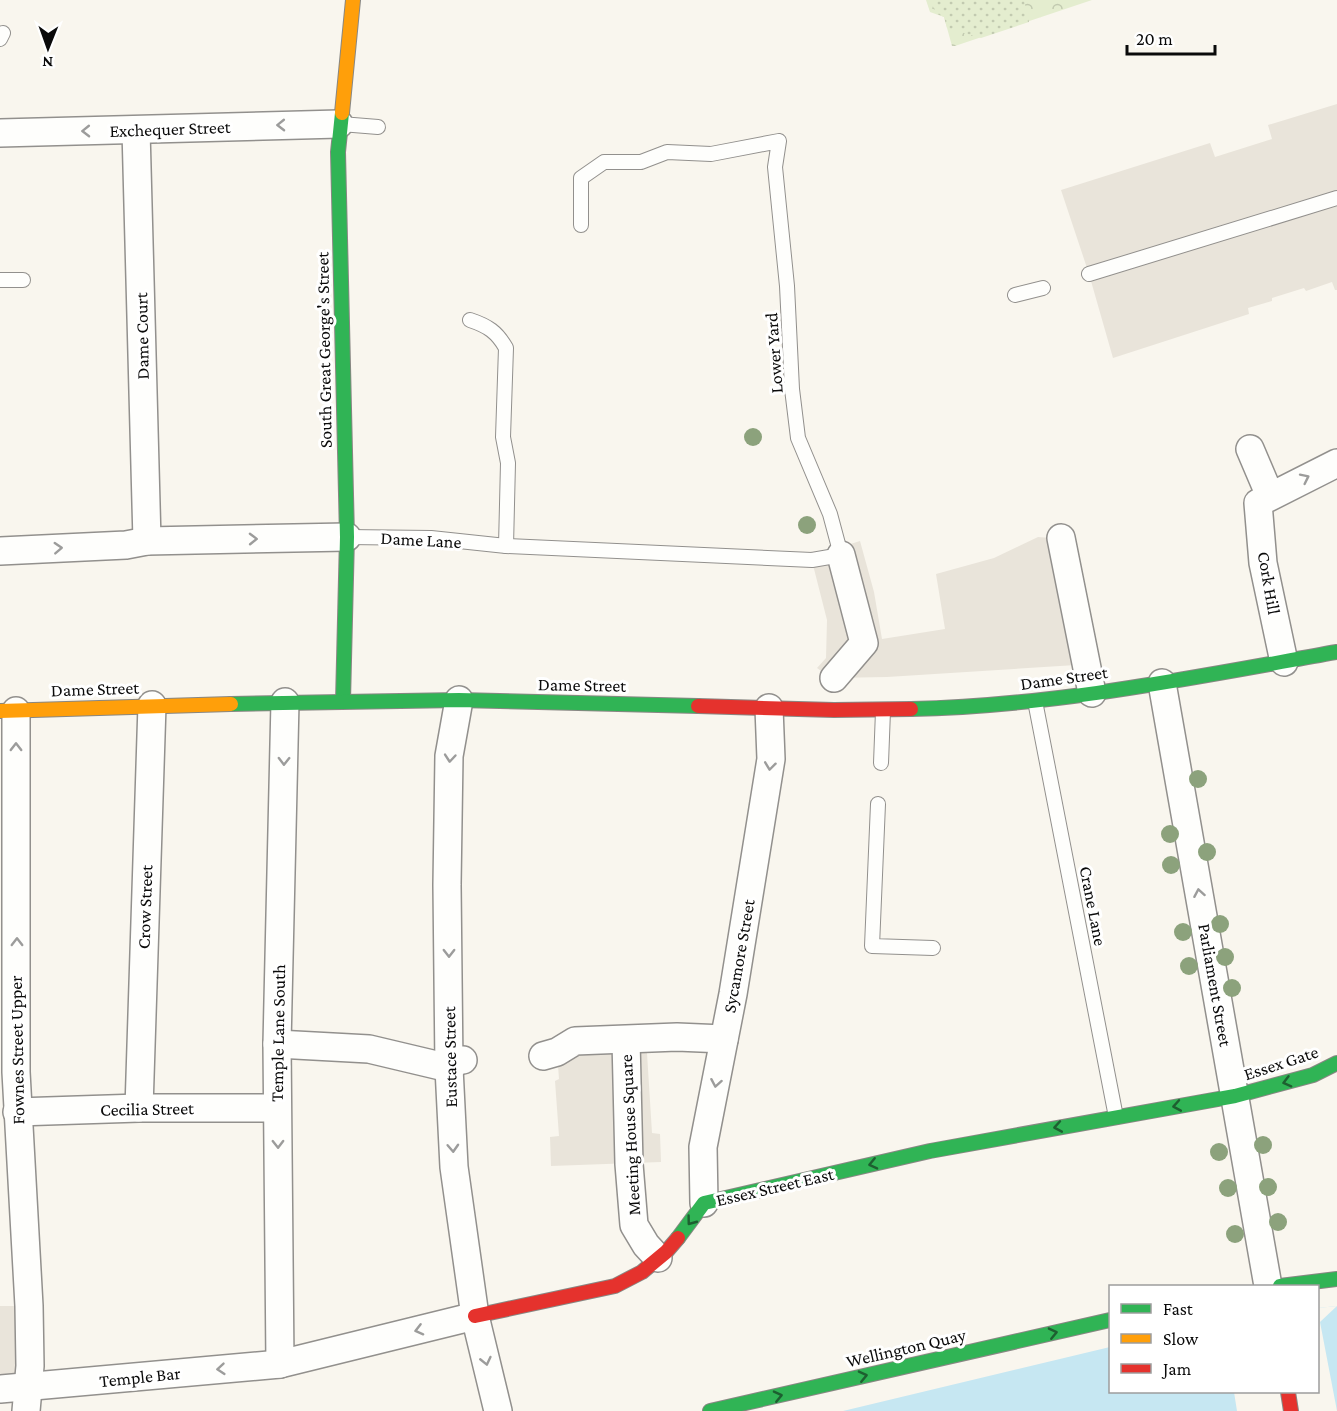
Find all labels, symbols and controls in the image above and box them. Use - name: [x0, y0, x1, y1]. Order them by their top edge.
- north arrow: [18, 18, 78, 78]
- scale bar: [1127, 18, 1216, 56]
- text: 20 m: [1136, 29, 1173, 49]
- text: N: [42, 54, 53, 71]
- street label: Exchequer Street: [109, 117, 232, 141]
- one-way arrow: [276, 119, 285, 131]
- one-way arrow: [81, 125, 90, 138]
- street label: South Great George's Street: [312, 251, 336, 448]
- street label: Dame Court: [131, 291, 153, 380]
- street label: Lower Yard: [761, 311, 787, 394]
- one-way arrow: [1299, 474, 1310, 485]
- street label: Dame Lane: [380, 528, 462, 552]
- one-way arrow: [248, 532, 257, 545]
- one-way arrow: [54, 542, 63, 554]
- street label: Cork Hill: [1254, 550, 1284, 616]
- street label: Dame Street: [1019, 662, 1110, 694]
- street label: Dame Street: [538, 674, 627, 696]
- street label: Dame Street: [51, 677, 140, 701]
- one-way arrow: [10, 742, 22, 751]
- one-way arrow: [443, 753, 456, 762]
- one-way arrow: [278, 756, 290, 765]
- one-way arrow: [764, 762, 776, 771]
- street label: Crow Street: [134, 863, 157, 949]
- street label: Crane Lane: [1075, 864, 1111, 948]
- one-way arrow: [1193, 889, 1206, 899]
- street label: Sycamore Street: [719, 897, 759, 1014]
- street label: Parliament Street: [1194, 922, 1236, 1049]
- one-way arrow: [10, 937, 23, 946]
- one-way arrow: [443, 948, 455, 957]
- street label: Temple Lane South: [267, 964, 289, 1102]
- street label: Fownes Street Upper: [6, 975, 28, 1125]
- street label: Eustace Street: [439, 1005, 461, 1108]
- street label: Essex Gate: [1241, 1042, 1321, 1084]
- street label: Meeting House Square: [616, 1054, 644, 1216]
- one-way arrow: [1282, 1075, 1293, 1087]
- one-way arrow: [710, 1077, 723, 1087]
- street label: Cecilia Street: [100, 1098, 195, 1120]
- one-way arrow: [1172, 1099, 1182, 1112]
- one-way arrow: [1054, 1120, 1064, 1133]
- one-way arrow: [271, 1140, 284, 1149]
- one-way arrow: [447, 1143, 460, 1152]
- one-way arrow: [868, 1157, 878, 1170]
- street label: Essex Street East: [714, 1164, 837, 1210]
- one-way arrow: [688, 1214, 699, 1225]
- legend: [1109, 1285, 1319, 1393]
- text: Fast: [1163, 1299, 1194, 1319]
- one-way arrow: [414, 1323, 424, 1336]
- street label: Wellington Quay: [844, 1324, 968, 1371]
- one-way arrow: [1048, 1327, 1058, 1340]
- text: Slow: [1163, 1329, 1199, 1349]
- one-way arrow: [479, 1356, 492, 1366]
- text: Jam: [1161, 1359, 1192, 1379]
- one-way arrow: [217, 1362, 226, 1375]
- street label: Temple Bar: [98, 1363, 182, 1391]
- one-way arrow: [858, 1371, 868, 1384]
- one-way arrow: [773, 1390, 783, 1403]

